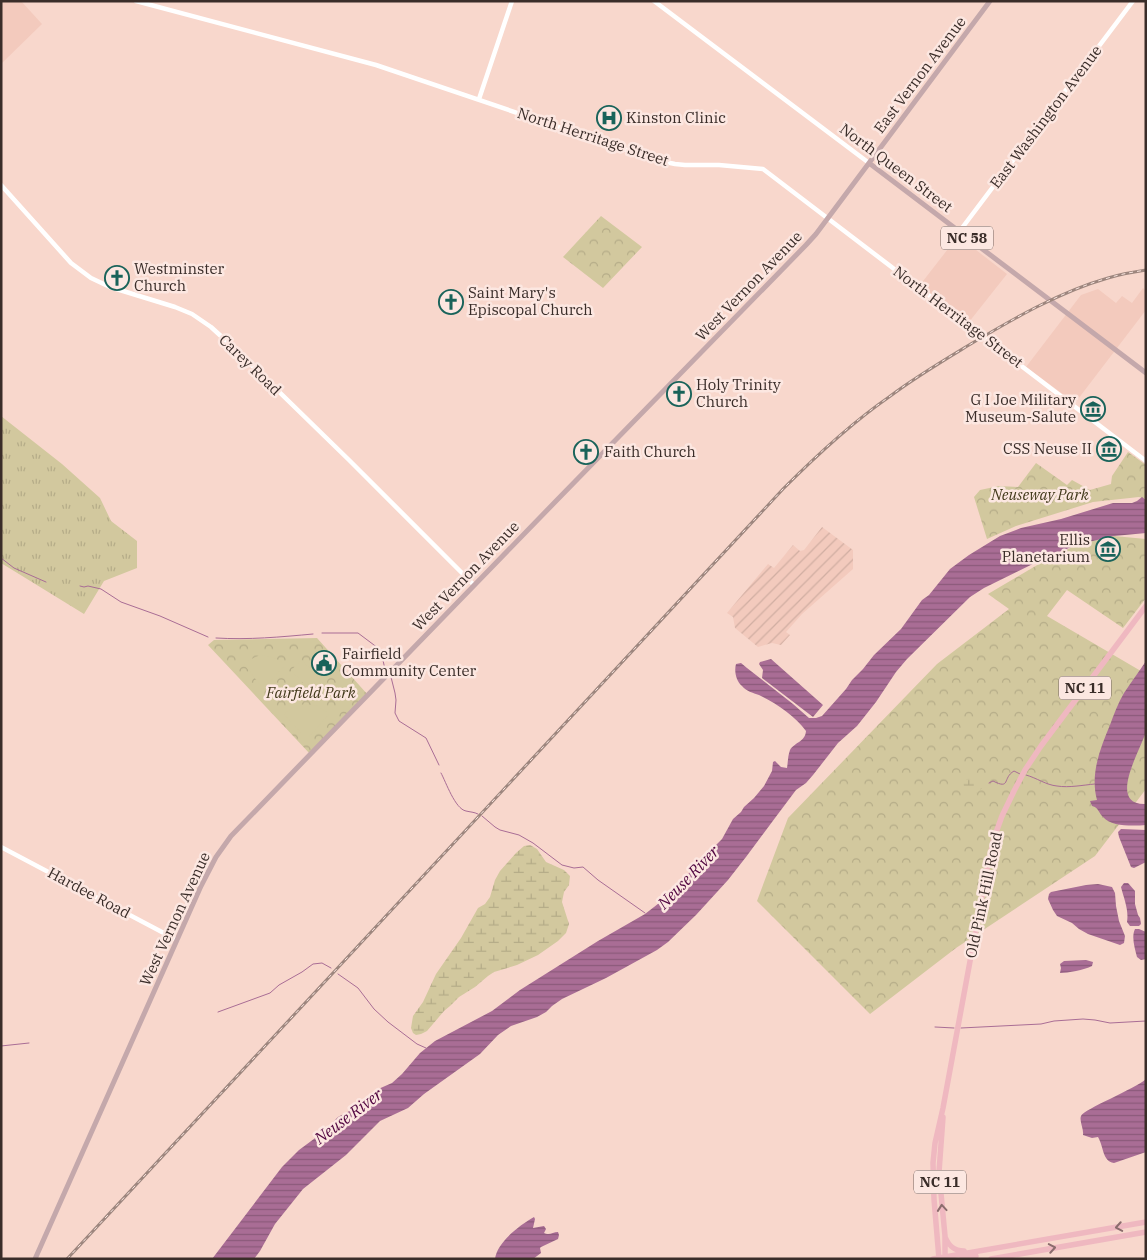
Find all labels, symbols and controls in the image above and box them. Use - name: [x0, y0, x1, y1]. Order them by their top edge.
- street label: East Vernon Avenue: [869, 12, 970, 137]
- street label: East Washington Avenue: [986, 41, 1106, 192]
- street label: North Herritage Street: [515, 103, 671, 170]
- hospital icon: Kinston Clinic: [596, 105, 622, 131]
- place label: Kinston Clinic: [626, 108, 726, 127]
- street label: North Queen Street: [836, 119, 956, 216]
- street label: West Vernon Avenue: [691, 227, 806, 345]
- road number: NC 58: [941, 227, 993, 250]
- place label: Westminster Church: [134, 259, 225, 295]
- street label: North Herritage Street: [889, 261, 1027, 372]
- church icon: Westminster Church: [104, 265, 130, 291]
- place label: Saint Mary's Episcopal Church: [468, 283, 593, 319]
- church icon: Saint Mary's Episcopal Church: [438, 289, 464, 315]
- street label: Carey Road: [215, 330, 286, 399]
- place label: Holy Trinity Church: [696, 375, 781, 411]
- church icon: Holy Trinity Church: [666, 381, 692, 407]
- place label: G I Joe Military Museum-Salute: [965, 390, 1076, 426]
- museum icon: G I Joe Military Museum-Salute: [1080, 396, 1106, 422]
- museum icon: CSS Neuse II: [1096, 436, 1122, 462]
- church icon: Faith Church: [573, 439, 599, 465]
- place label: CSS Neuse II: [1003, 439, 1092, 458]
- place label: Faith Church: [604, 442, 696, 461]
- park label: Neuseway Park: [990, 485, 1089, 504]
- street label: West Vernon Avenue: [408, 517, 523, 635]
- place label: Ellis Planetarium: [1002, 530, 1090, 566]
- museum icon: Ellis Planetarium: [1095, 536, 1121, 562]
- place label: Fairfield Community Center: [342, 644, 477, 680]
- public building icon: Fairfield Community Center: [311, 650, 337, 676]
- road number: NC 11: [1059, 676, 1111, 700]
- park label: Fairfield Park: [265, 683, 356, 702]
- street label: Old Pink Hill Road: [961, 830, 1006, 960]
- water label: Neuse River: [652, 841, 724, 913]
- street label: West Vernon Avenue: [135, 849, 214, 989]
- street label: Hardee Road: [45, 863, 134, 922]
- water label: Neuse River: [309, 1083, 387, 1149]
- road number: NC 11: [914, 1170, 966, 1194]
- one-way arrow: [937, 1204, 948, 1212]
- one-way arrow: [1115, 1221, 1123, 1231]
- one-way arrow: [1048, 1243, 1057, 1253]

